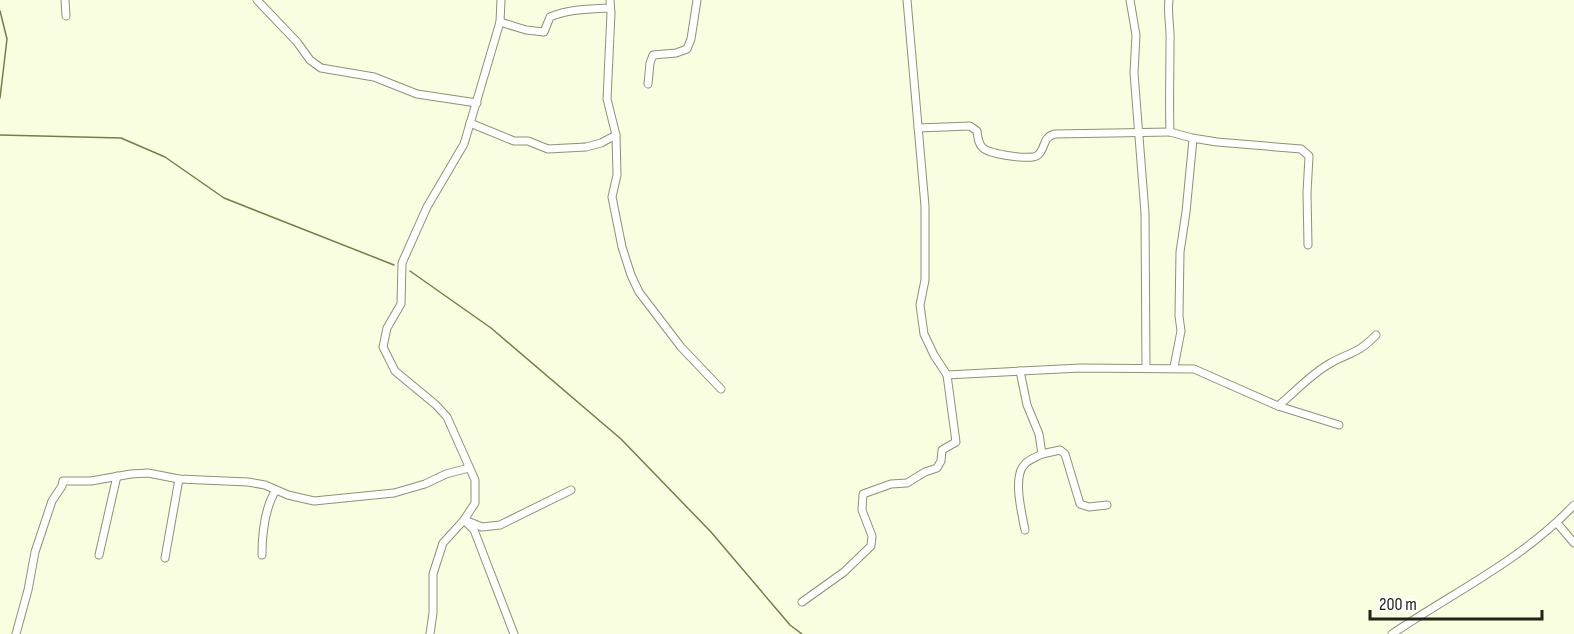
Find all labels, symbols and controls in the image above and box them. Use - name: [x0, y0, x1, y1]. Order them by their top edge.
- scale bar: [1370, 583, 1542, 621]
- text: 200 m: [1379, 594, 1417, 615]

